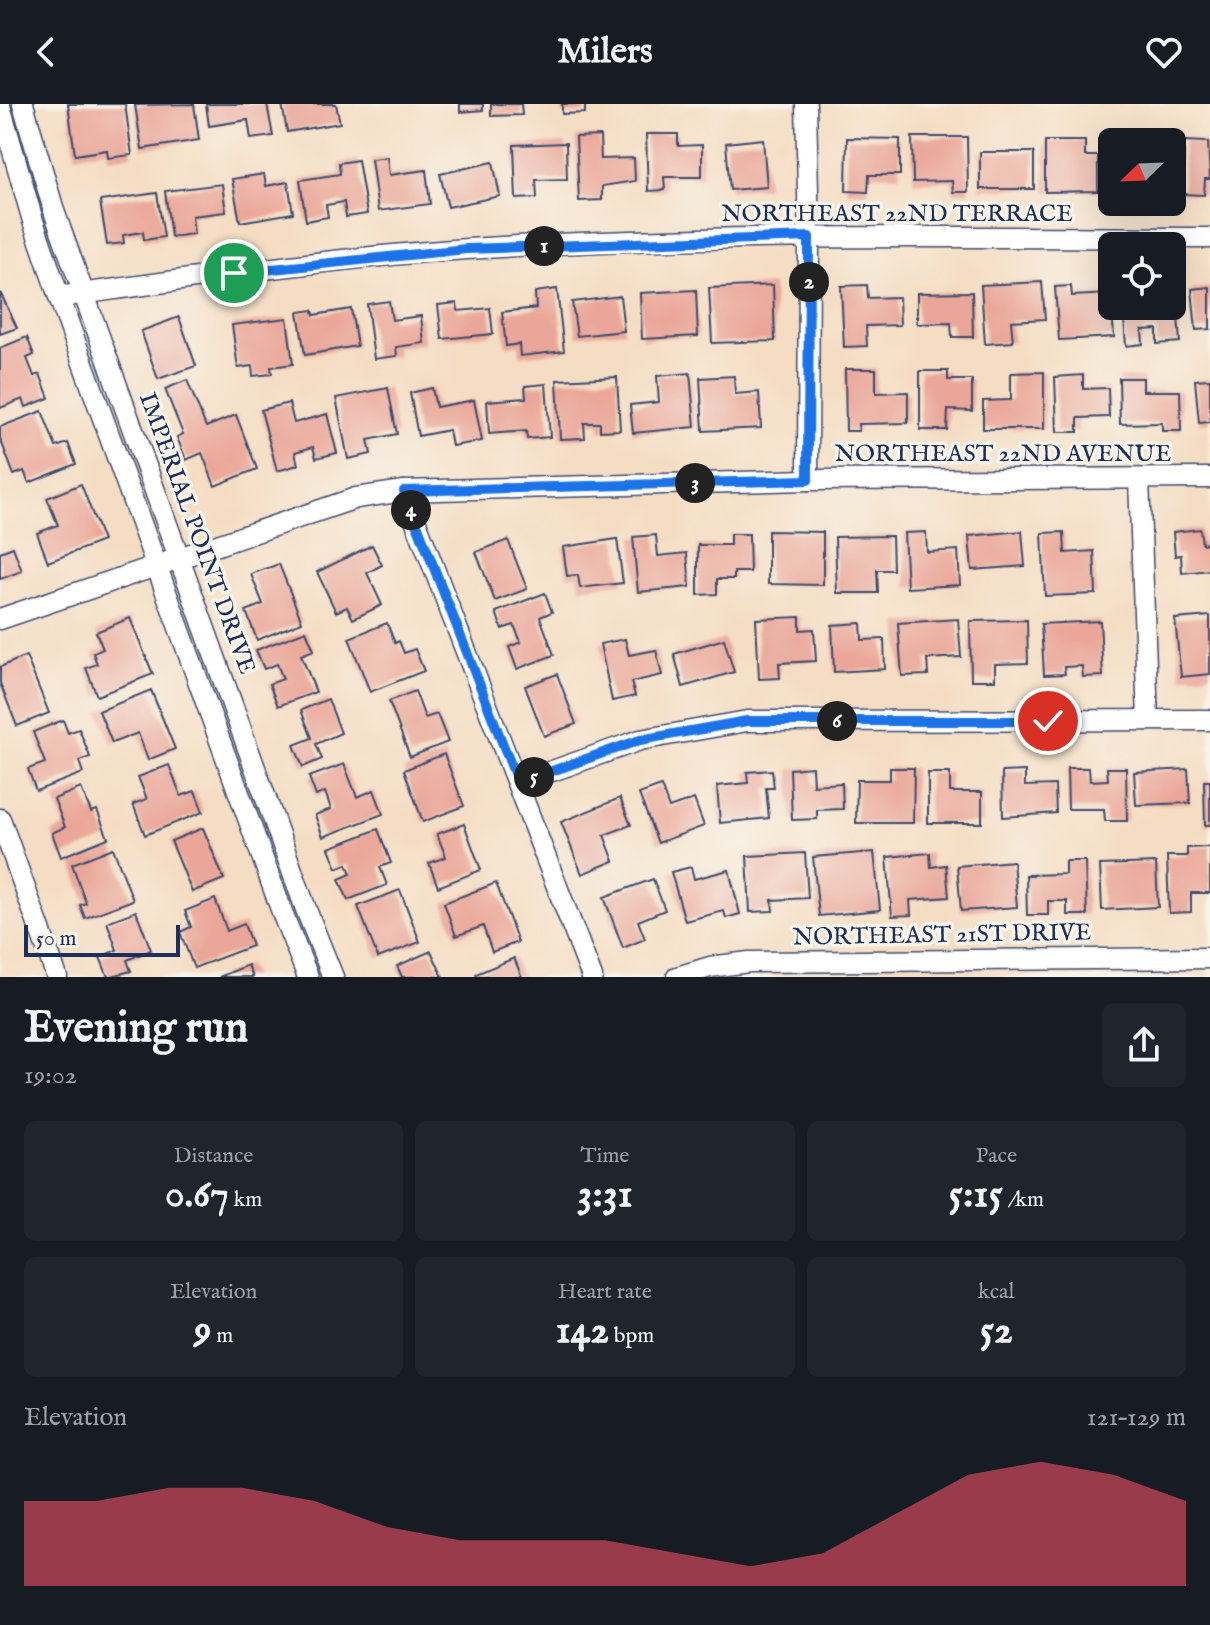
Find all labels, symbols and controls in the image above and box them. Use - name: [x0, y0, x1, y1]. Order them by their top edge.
- text: Milers: [557, 29, 653, 75]
- icon: back: [24, 30, 68, 74]
- icon: heart: [1142, 30, 1186, 74]
- north arrow: [1098, 128, 1186, 216]
- map controls: [1098, 128, 1186, 320]
- street label: NORTHEAST 22ND TERRACE: [721, 199, 1073, 230]
- pin: 1: [524, 226, 564, 266]
- text: 1: [540, 232, 548, 260]
- button: locate: [1098, 232, 1186, 320]
- pin: [200, 239, 268, 307]
- icon: arrive: [212, 251, 256, 295]
- pin: 2: [789, 262, 829, 302]
- text: 2: [804, 268, 814, 296]
- street label: IMPERIAL POINT DRIVE: [131, 388, 262, 679]
- street label: NORTHEAST 22ND AVENUE: [835, 439, 1171, 470]
- pin: 3: [675, 463, 715, 503]
- text: 3: [691, 469, 699, 497]
- pin: 4: [391, 490, 431, 530]
- text: 4: [406, 496, 416, 524]
- pin: [1014, 687, 1082, 755]
- icon: check: [1026, 699, 1070, 743]
- pin: 6: [817, 701, 857, 741]
- text: 6: [832, 707, 842, 735]
- pin: 5: [514, 757, 554, 797]
- text: 5: [530, 763, 538, 791]
- street label: NORTHEAST 21ST DRIVE: [792, 917, 1092, 954]
- scale bar: [24, 921, 180, 957]
- text: 50 m: [36, 925, 77, 953]
- text: Evening run: [24, 1001, 248, 1057]
- button: share: [1102, 1003, 1186, 1087]
- text: 19:02: [24, 1059, 77, 1092]
- text: Distance: [174, 1142, 253, 1170]
- text: Time: [581, 1142, 629, 1170]
- text: Pace: [976, 1142, 1017, 1170]
- text: 0.67: [165, 1170, 229, 1221]
- text: 3:31: [577, 1170, 633, 1221]
- text: 5:15: [949, 1170, 1003, 1221]
- text: km: [229, 1186, 262, 1214]
- text: /km: [1003, 1186, 1044, 1214]
- text: Elevation: [170, 1278, 257, 1306]
- text: Heart rate: [558, 1278, 652, 1306]
- text: kcal: [978, 1278, 1015, 1306]
- text: 9: [194, 1306, 212, 1357]
- text: 142: [556, 1306, 609, 1357]
- text: 52: [980, 1306, 1013, 1357]
- text: m: [212, 1322, 233, 1350]
- text: bpm: [609, 1322, 654, 1350]
- text: Elevation: [24, 1401, 127, 1434]
- text: 121–129 m: [1087, 1401, 1186, 1434]

